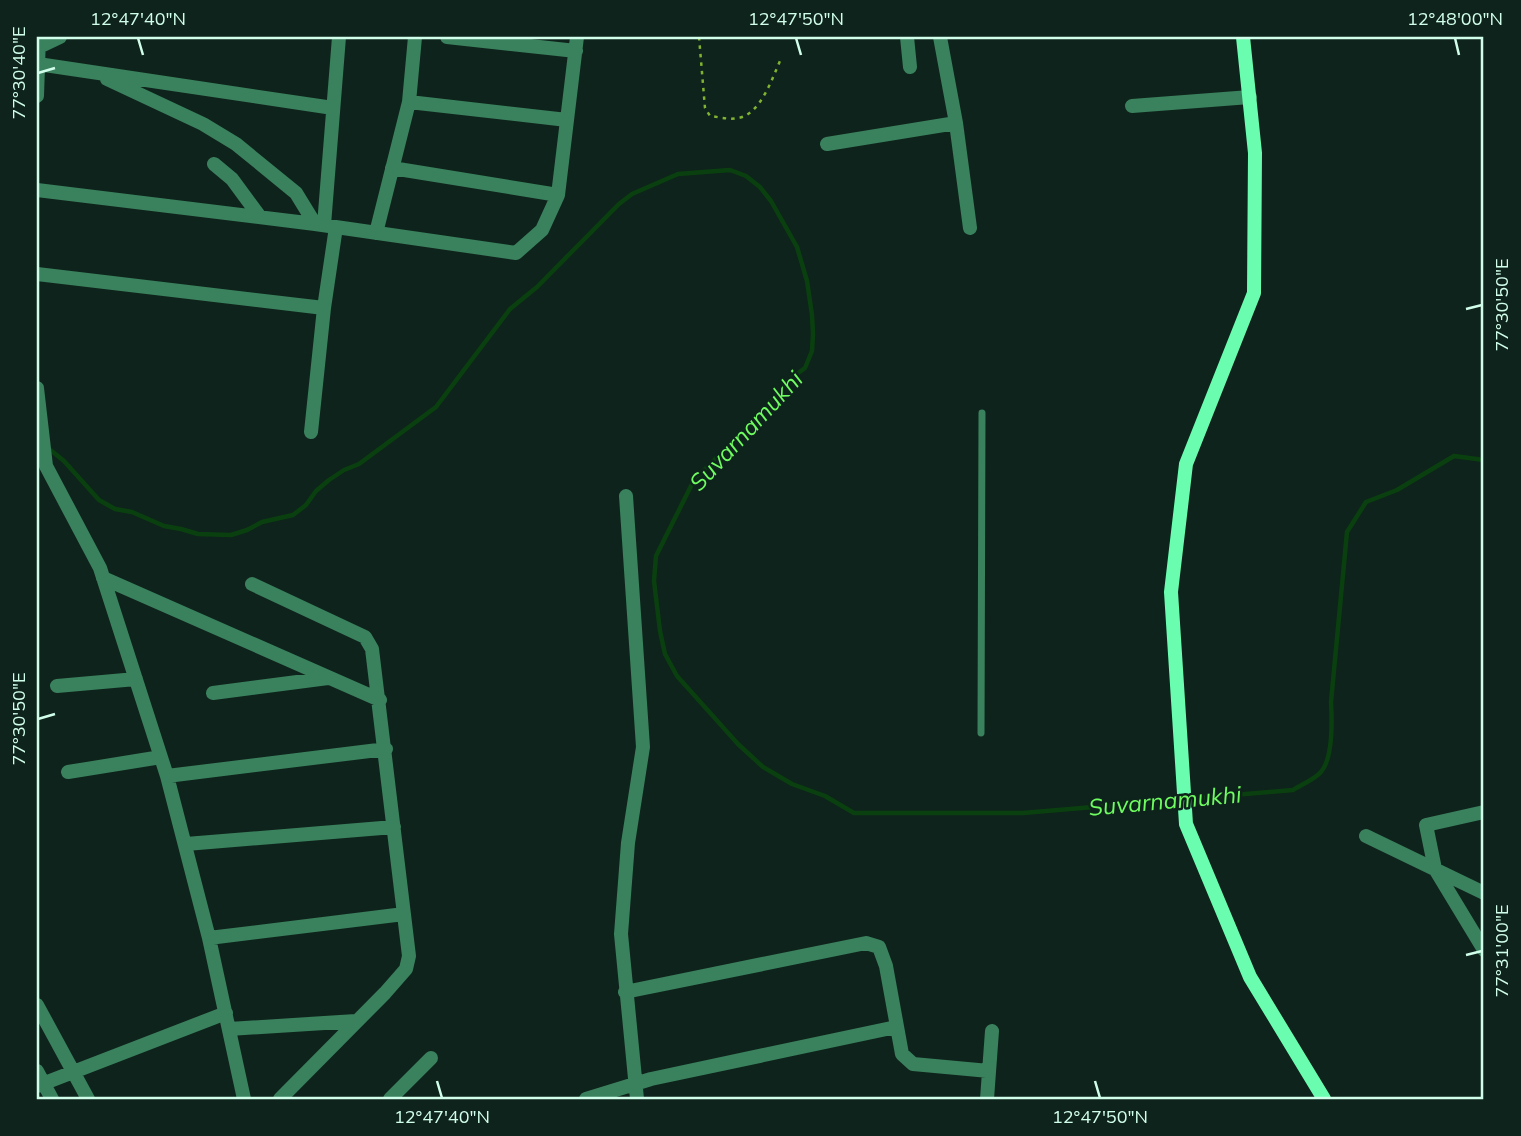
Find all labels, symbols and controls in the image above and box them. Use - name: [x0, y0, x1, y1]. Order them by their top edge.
- text: 12°47'40"N: [90, 7, 186, 30]
- text: 12°47'50"N: [748, 7, 844, 30]
- text: 12°48'00"N: [1407, 7, 1503, 30]
- text: 77°30'40"E: [7, 26, 30, 120]
- text: 77°30'50"E: [1490, 258, 1513, 352]
- water label: Suvarnamukhi: [683, 364, 809, 497]
- text: 77°30'50"E: [7, 672, 30, 766]
- water label: Suvarnamukhi: [1087, 779, 1243, 822]
- text: 77°31'00"E: [1490, 904, 1513, 998]
- text: 12°47'40"N: [394, 1105, 490, 1128]
- text: 12°47'50"N: [1052, 1105, 1148, 1128]

